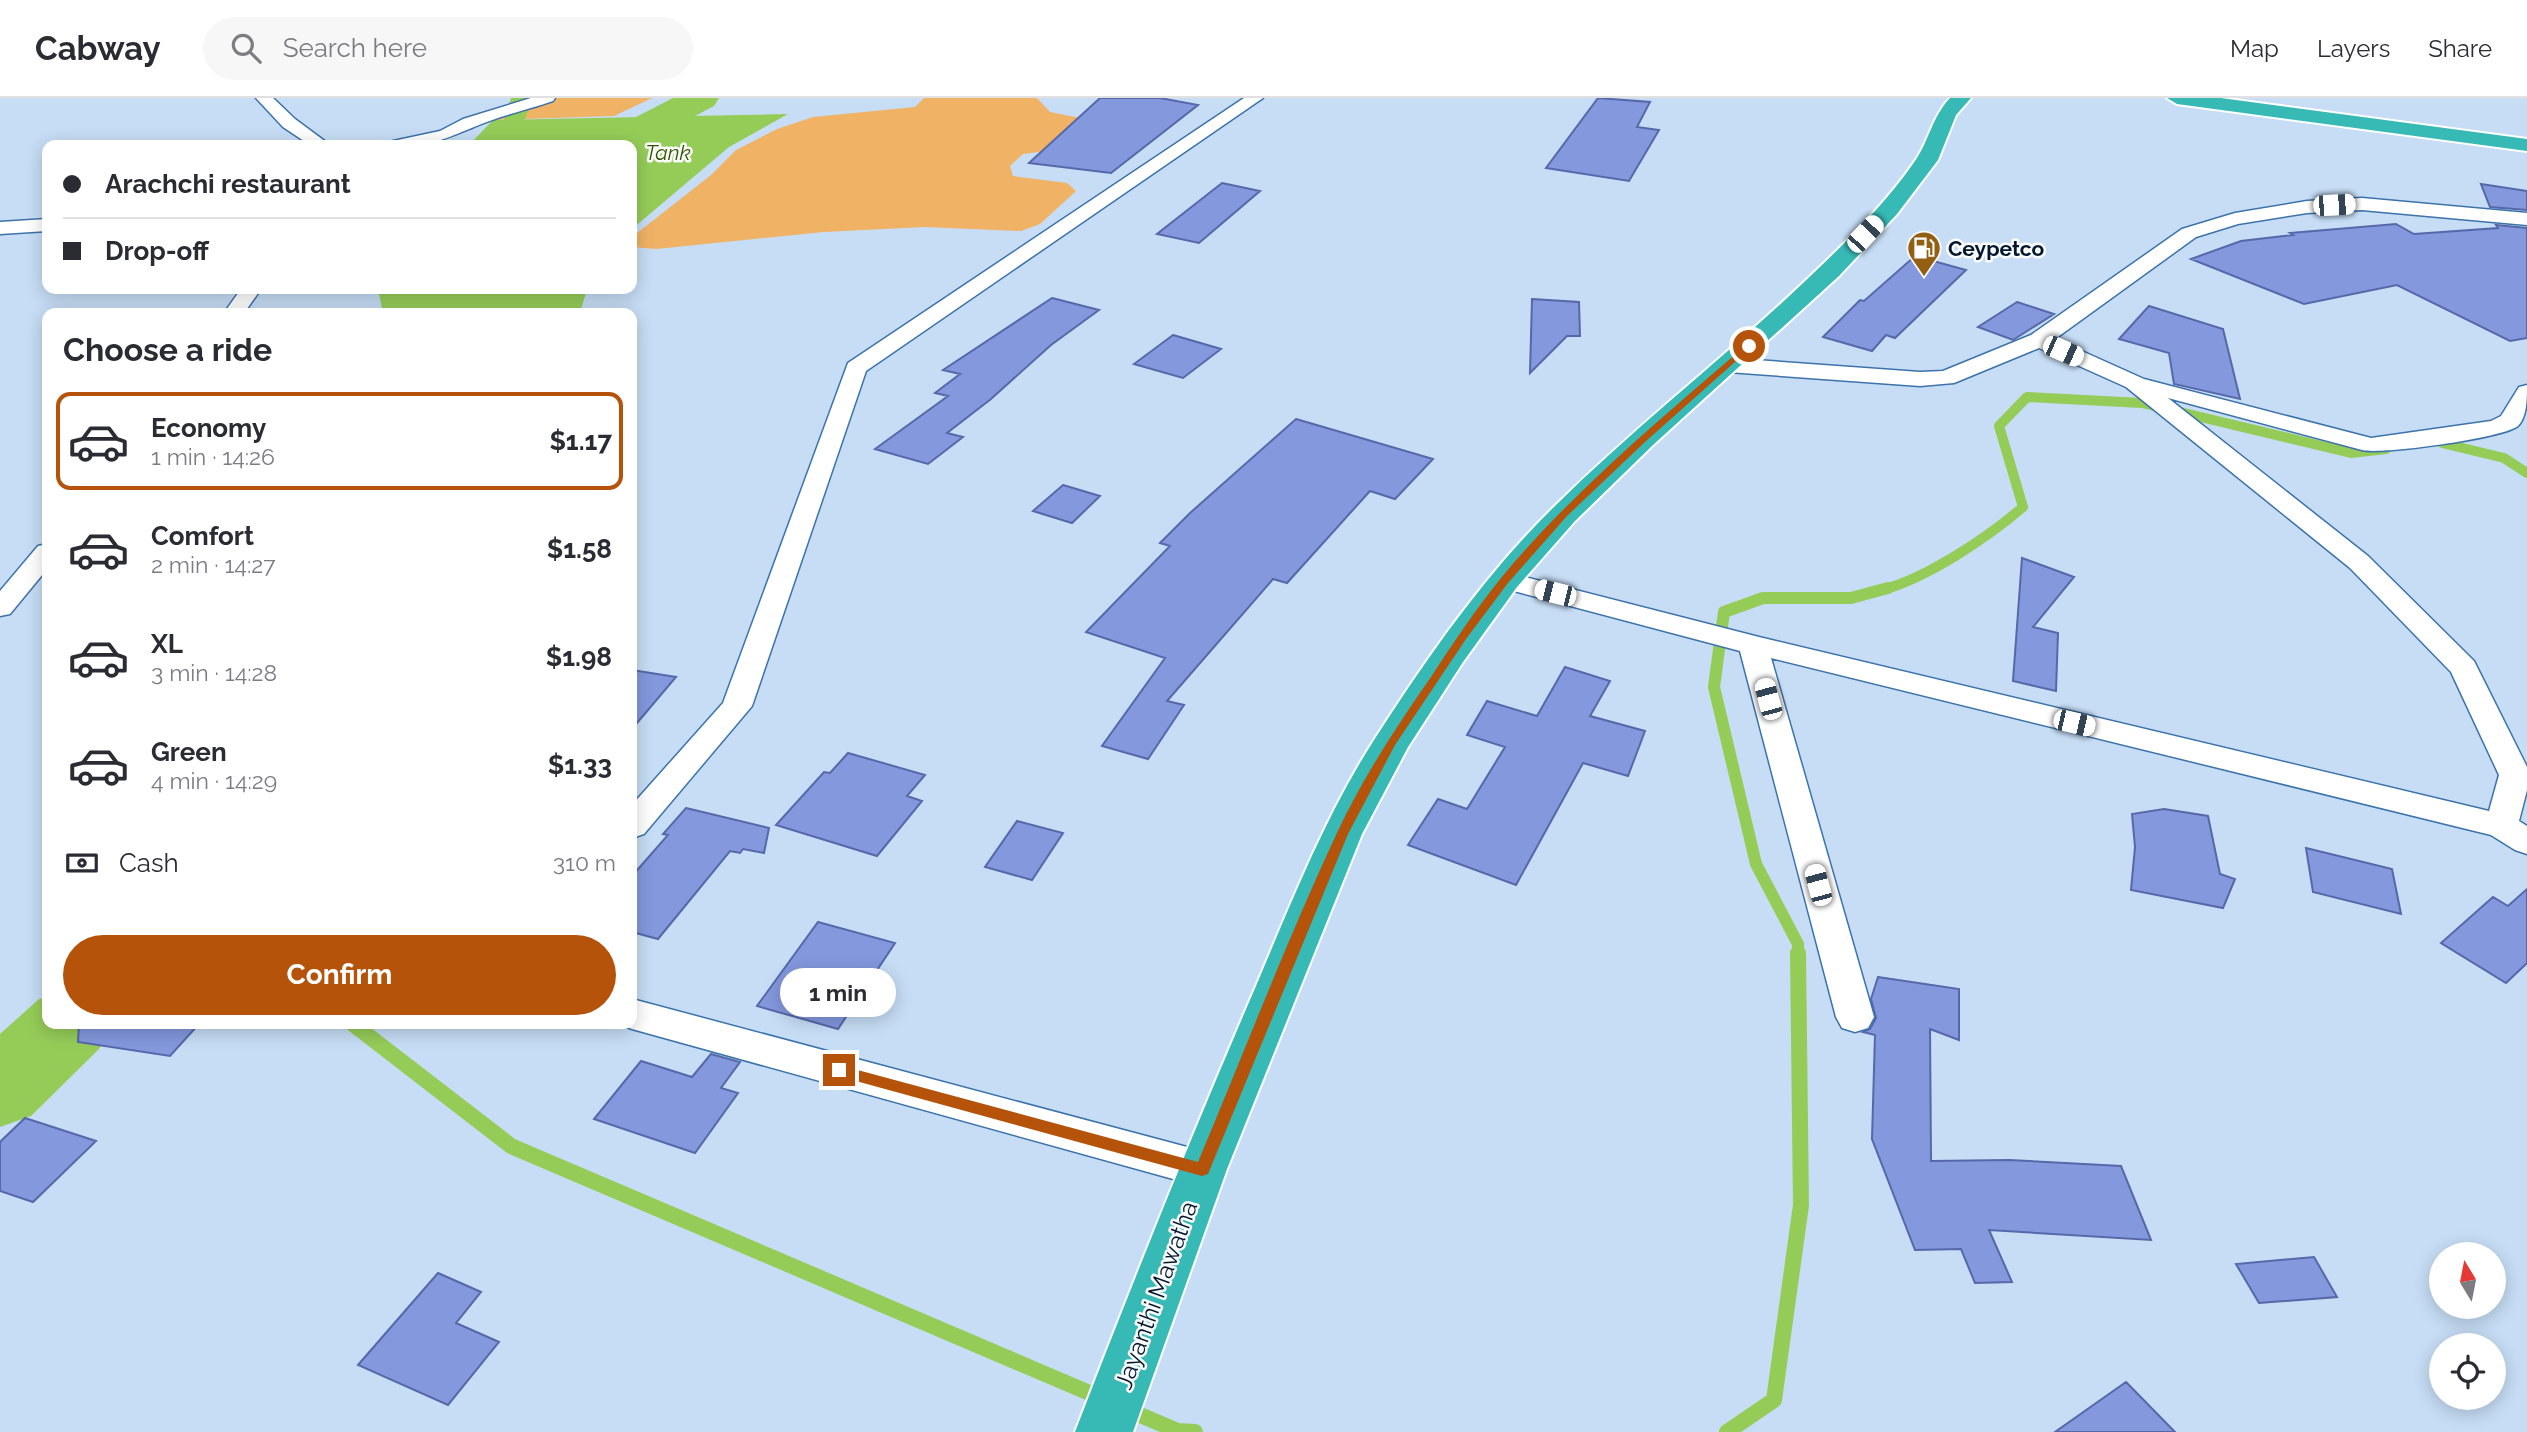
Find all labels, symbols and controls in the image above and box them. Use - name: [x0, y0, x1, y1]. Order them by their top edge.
- search box: [203, 17, 693, 80]
- text: Cabway: [35, 29, 161, 68]
- icon: search: [227, 29, 265, 67]
- text: Search here: [283, 33, 427, 63]
- text: Map: [2230, 34, 2279, 63]
- text: Layers: [2317, 34, 2390, 63]
- text: Share: [2428, 34, 2492, 63]
- water label: Tank: [645, 140, 691, 165]
- text: Arachchi restaurant: [105, 169, 351, 199]
- car: [2313, 193, 2356, 217]
- car: [1843, 211, 1888, 257]
- fuel station icon: Ceypetco: [1905, 229, 1943, 278]
- text: Drop-off: [105, 236, 209, 266]
- place label: Ceypetco: [1948, 236, 2045, 261]
- route start: [1733, 330, 1765, 362]
- text: Choose a ride: [63, 331, 272, 368]
- car: [2040, 333, 2087, 369]
- icon: car: [67, 410, 130, 473]
- text: Economy: [151, 413, 266, 443]
- text: $1.17: [549, 426, 612, 456]
- text: 1 min · 14:26: [151, 443, 275, 470]
- icon: car: [67, 518, 130, 581]
- text: Comfort: [151, 521, 254, 551]
- text: $1.58: [547, 534, 612, 564]
- text: 2 min · 14:27: [151, 551, 276, 578]
- car: [1533, 578, 1578, 608]
- icon: car: [67, 626, 130, 689]
- text: XL: [151, 629, 183, 659]
- text: $1.98: [546, 642, 612, 672]
- text: 3 min · 14:28: [151, 659, 277, 686]
- car: [1753, 676, 1784, 722]
- car: [2052, 708, 2097, 738]
- icon: car: [67, 734, 130, 797]
- text: Green: [151, 737, 227, 767]
- text: $1.33: [548, 750, 612, 780]
- text: 4 min · 14:29: [151, 767, 277, 794]
- icon: cash: [63, 844, 101, 882]
- text: Cash: [119, 848, 179, 878]
- text: 310 m: [553, 849, 616, 876]
- car: [1803, 862, 1834, 908]
- button: Confirm: [63, 935, 616, 1015]
- callout: 1 min: [781, 968, 897, 1018]
- text: 1 min: [809, 979, 867, 1006]
- route end: [823, 1054, 855, 1086]
- street label: Jayanthi Mawatha: [1109, 1197, 1203, 1393]
- north arrow: [2429, 1242, 2506, 1320]
- map controls: [2429, 1242, 2506, 1410]
- button: locate: [2429, 1333, 2506, 1410]

